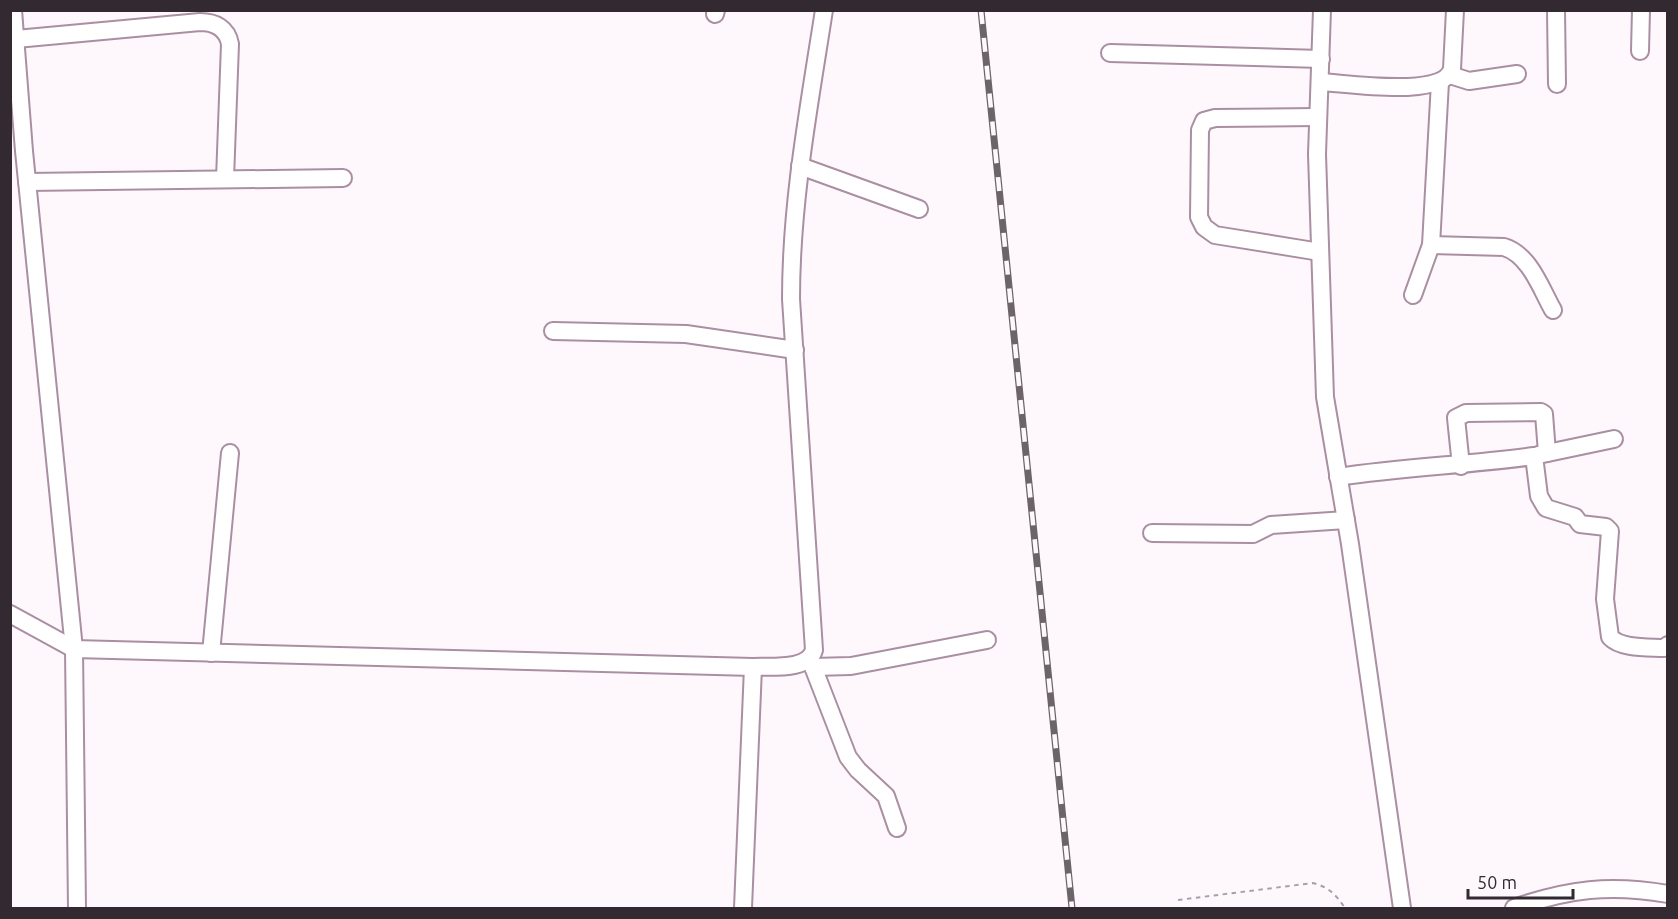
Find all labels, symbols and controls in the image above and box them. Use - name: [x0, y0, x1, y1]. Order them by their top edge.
- scale bar: [1468, 862, 1573, 900]
- text: 50 m: [1477, 872, 1517, 892]

